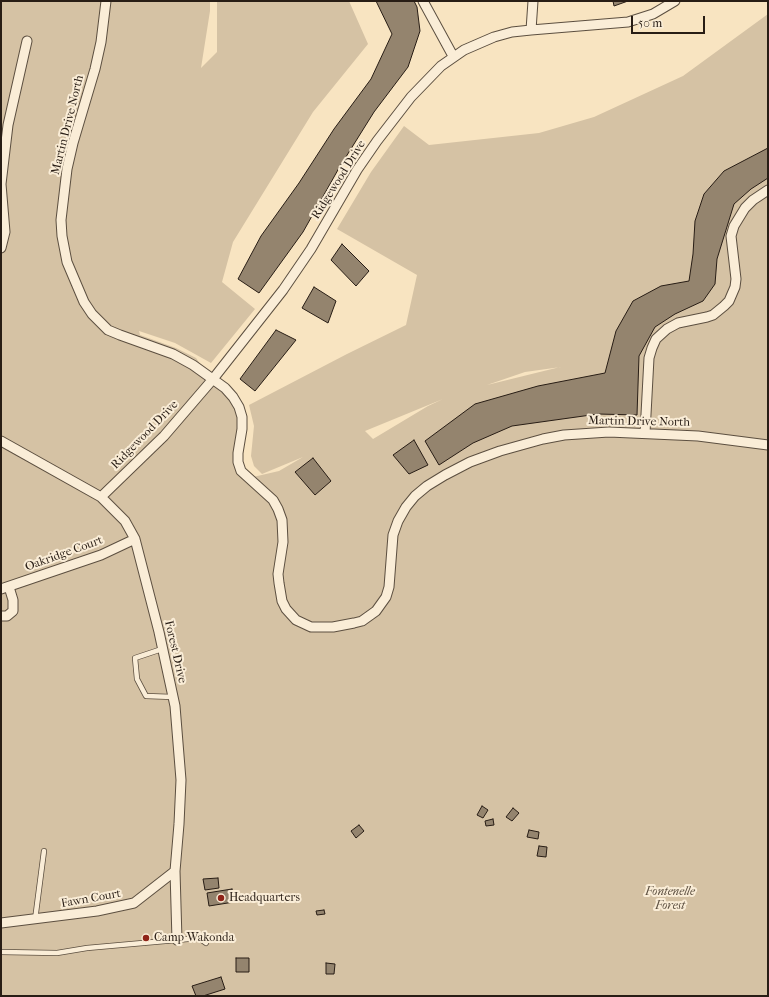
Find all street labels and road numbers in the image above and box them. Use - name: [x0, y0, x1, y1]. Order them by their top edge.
- street label: Martin Drive North: [49, 74, 87, 176]
- street label: Ridgewood Drive: [309, 138, 369, 222]
- street label: Ridgewood Drive: [108, 398, 182, 472]
- street label: Martin Drive North: [588, 414, 690, 430]
- street label: Oakridge Court: [23, 533, 105, 575]
- street label: Forest Drive: [161, 619, 189, 685]
- street label: Fawn Court: [60, 887, 122, 911]

